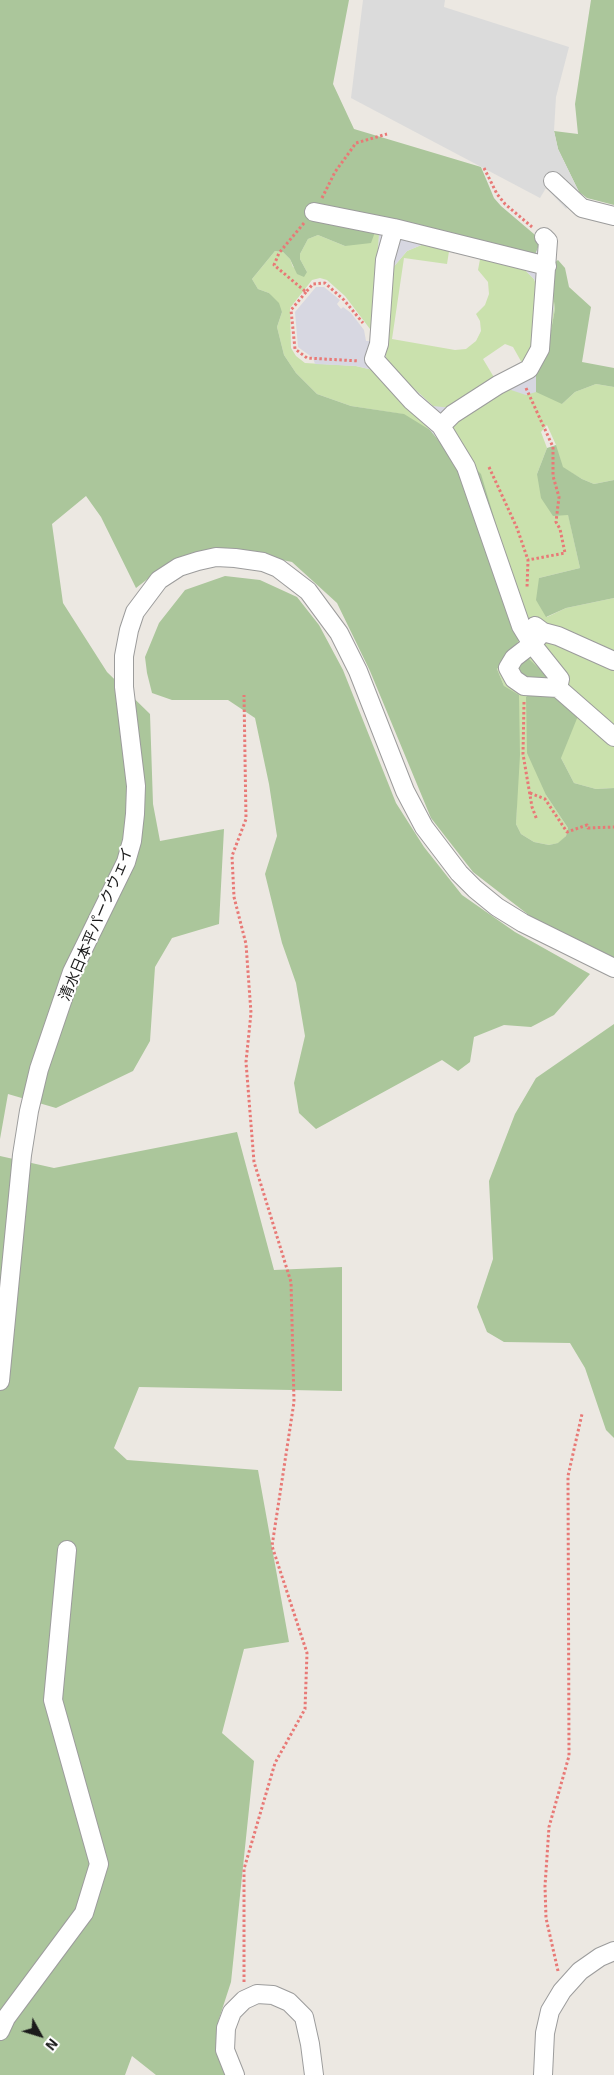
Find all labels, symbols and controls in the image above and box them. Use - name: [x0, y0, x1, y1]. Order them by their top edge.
- street label: 清水日本平パークウェイ: [55, 845, 137, 1003]
- north arrow: [15, 2010, 65, 2060]
- text: N: [42, 2035, 62, 2054]

